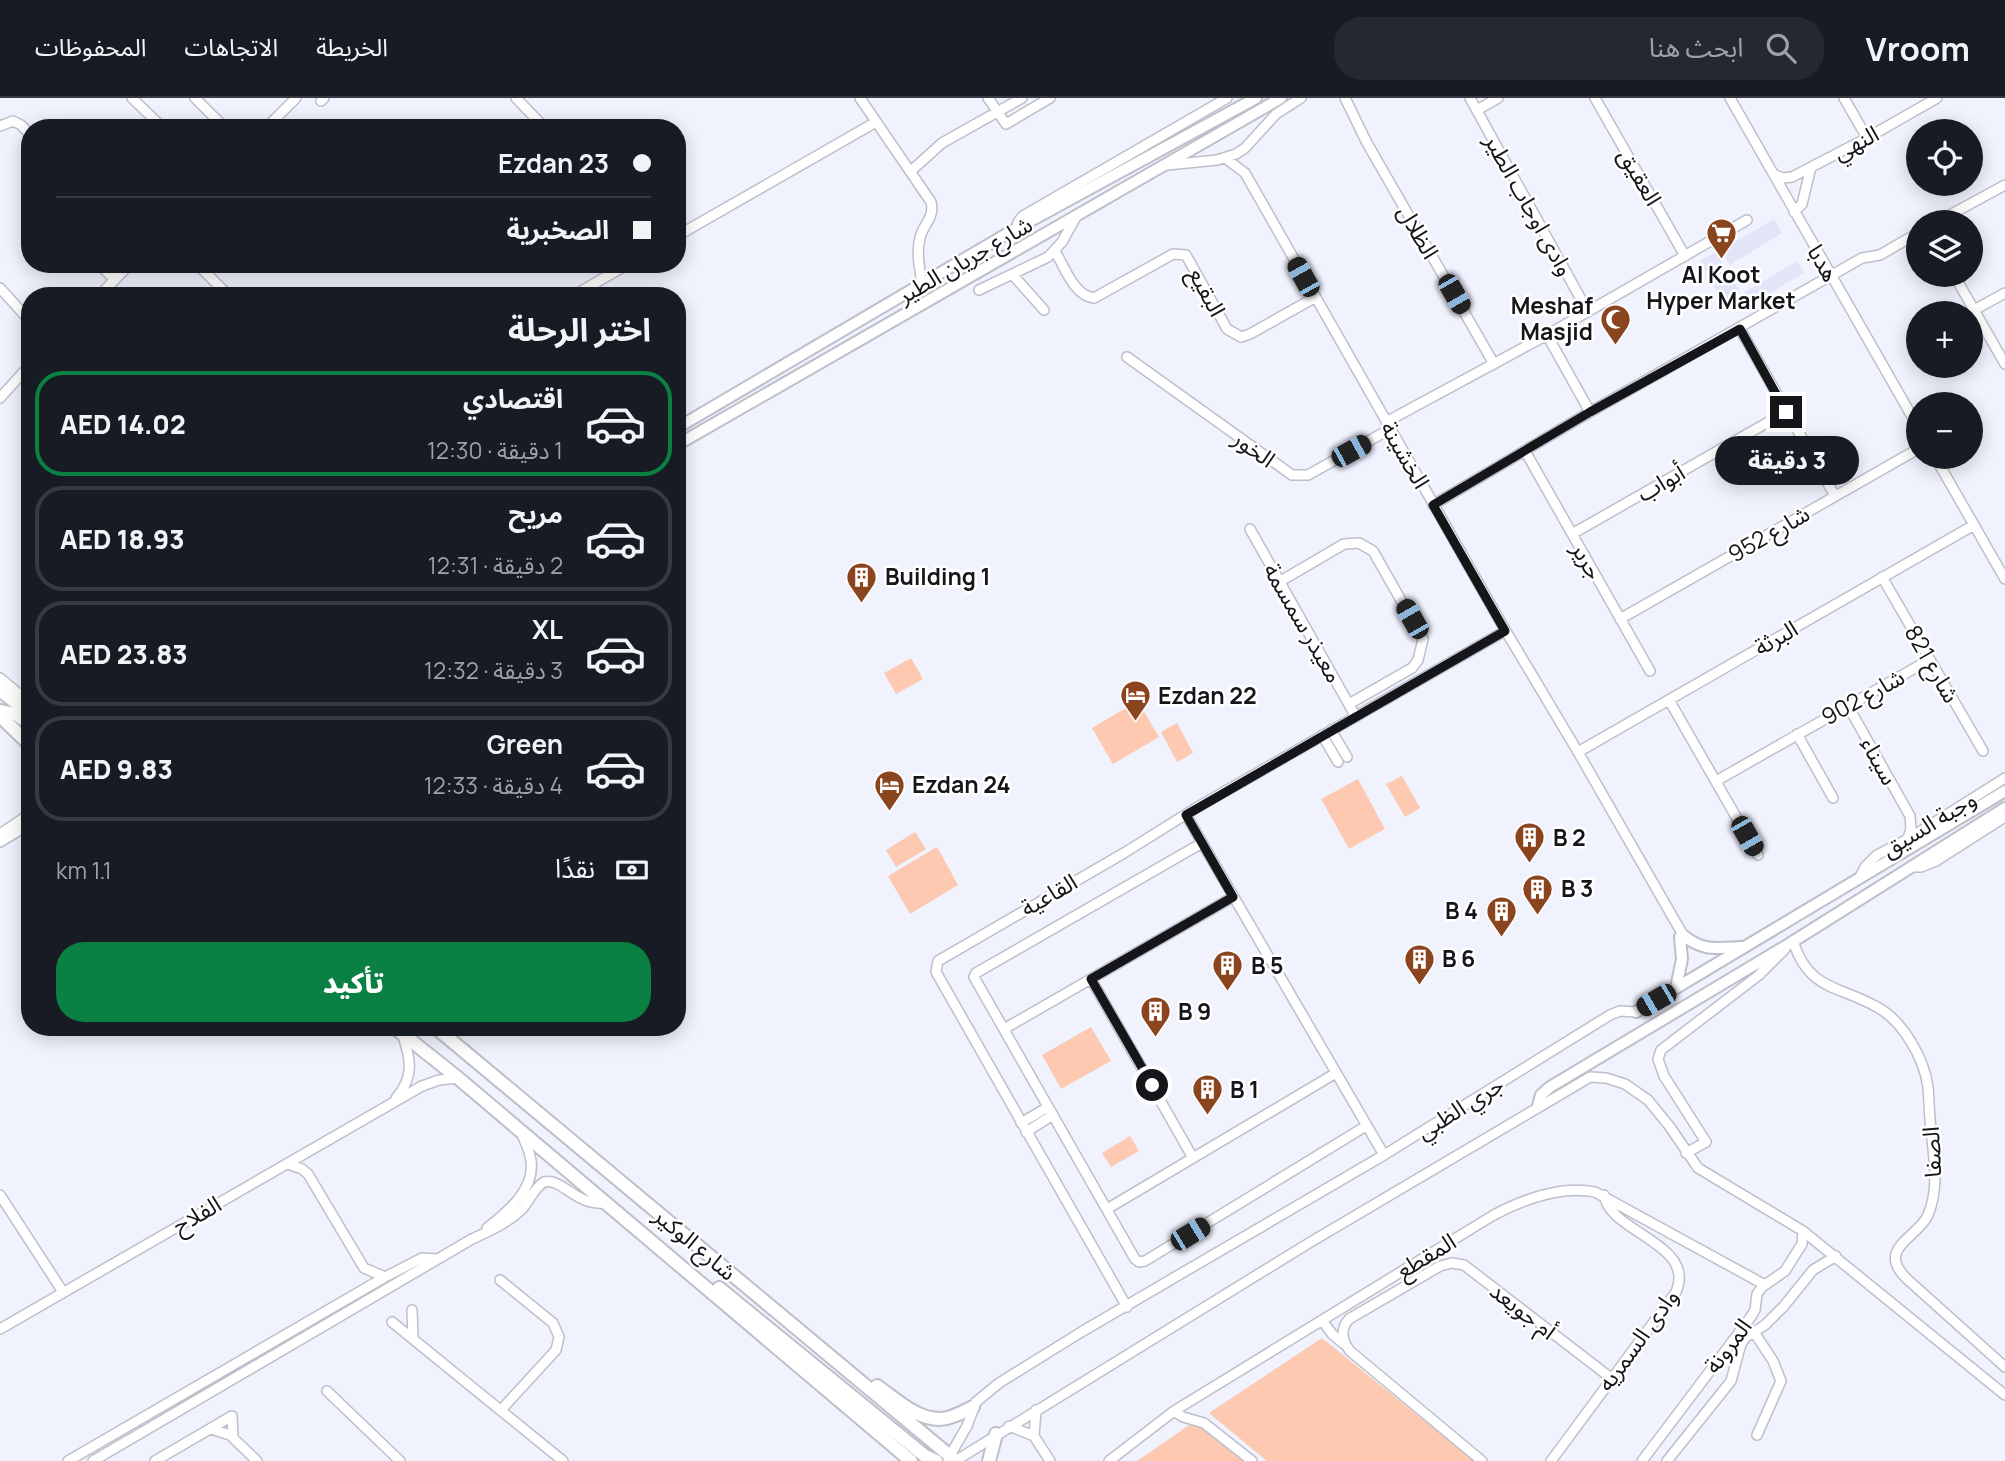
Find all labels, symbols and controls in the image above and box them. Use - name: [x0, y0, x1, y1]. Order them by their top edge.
- search box: [1334, 17, 1824, 80]
- text: Vroom: [1866, 26, 1970, 71]
- text: ابحث هنا: [1649, 29, 1744, 65]
- icon: search: [1762, 29, 1800, 67]
- text: المحفوظات: [35, 30, 146, 63]
- text: الاتجاهات: [184, 30, 278, 63]
- text: الخريطة: [316, 30, 388, 63]
- street label: النهي: [1827, 117, 1885, 170]
- map controls: [1906, 119, 1983, 469]
- button: locate: [1906, 119, 1983, 196]
- street label: وادى اوجاب الطير: [1477, 127, 1582, 281]
- street label: العقيق: [1612, 142, 1670, 211]
- text: Ezdan 23: [498, 145, 609, 181]
- street label: الظلال: [1391, 199, 1447, 264]
- street label: شارع جريان الطير: [890, 208, 1039, 313]
- button: layers: [1906, 210, 1983, 287]
- text: الصخبرية: [506, 211, 609, 247]
- supermarket icon: Al Koot Hyper Market: [1704, 217, 1738, 261]
- street label: هدبا: [1800, 238, 1847, 287]
- car: [1284, 254, 1323, 300]
- place label: Al Koot Hyper Market: [1646, 258, 1796, 316]
- street label: البقيع: [1180, 261, 1234, 323]
- car: [1435, 271, 1474, 317]
- place label: Meshaf Masjid: [1511, 289, 1593, 347]
- button: +: [1906, 301, 1983, 378]
- mosque icon: Meshaf Masjid: [1599, 302, 1633, 346]
- text: اختر الرحلة: [508, 307, 651, 351]
- text: اقتصادي: [463, 380, 563, 416]
- icon: car: [584, 392, 647, 455]
- button: −: [1906, 392, 1983, 469]
- route end: [1770, 396, 1802, 428]
- text: AED 14.02: [60, 406, 186, 442]
- street label: الخشينة: [1374, 415, 1438, 494]
- street label: الخور: [1226, 421, 1282, 474]
- car: [1328, 432, 1375, 470]
- text: 1 دقيقة · 12:30: [427, 434, 563, 466]
- callout: 3 دقيقة: [1714, 436, 1858, 486]
- text: 3 دقيقة: [1748, 444, 1826, 476]
- street label: أبواب: [1631, 455, 1691, 509]
- text: مريح: [508, 495, 563, 531]
- street label: شارع 952: [1722, 497, 1816, 571]
- icon: car: [584, 507, 647, 570]
- text: AED 18.93: [60, 521, 185, 557]
- street label: جرير: [1564, 535, 1611, 585]
- text: 2 دقيقة · 12:31: [428, 549, 563, 581]
- street label: معيذر سمسمة: [1257, 557, 1351, 688]
- building icon: Building 1: [845, 560, 879, 604]
- place label: Building 1: [885, 560, 991, 592]
- car: [1393, 596, 1432, 642]
- text: XL: [532, 611, 563, 647]
- street label: البرثة: [1748, 612, 1803, 662]
- street label: شارع 821: [1896, 619, 1968, 709]
- icon: car: [584, 622, 647, 685]
- text: AED 23.83: [60, 636, 188, 672]
- text: 3 دقيقة · 12:32: [424, 654, 563, 686]
- street label: شارع 902: [1815, 660, 1911, 734]
- hotel icon: Ezdan 22: [1118, 679, 1152, 723]
- place label: Ezdan 22: [1158, 679, 1257, 711]
- text: Green: [487, 726, 563, 762]
- street label: سيناء: [1854, 731, 1906, 790]
- icon: car: [584, 737, 647, 800]
- text: AED 9.83: [60, 751, 173, 787]
- hotel icon: Ezdan 24: [872, 768, 906, 812]
- place label: Ezdan 24: [912, 768, 1010, 800]
- text: 4 دقيقة · 12:33: [424, 769, 563, 801]
- street label: وجبة السيق: [1875, 782, 1982, 864]
- car: [1728, 813, 1767, 859]
- building icon: B 2: [1513, 821, 1547, 865]
- place label: B 2: [1553, 821, 1586, 853]
- text: نقدًا: [555, 850, 595, 886]
- icon: cash: [613, 851, 651, 889]
- text: 1.1 km: [56, 854, 112, 886]
- street label: القاعية: [1014, 865, 1083, 923]
- building icon: B 3: [1521, 872, 1555, 916]
- place label: B 3: [1561, 872, 1594, 904]
- place label: B 4: [1445, 894, 1478, 926]
- building icon: B 4: [1484, 894, 1518, 938]
- button: تأكيد: [56, 942, 651, 1022]
- building icon: B 6: [1402, 942, 1436, 986]
- place label: B 6: [1442, 942, 1475, 974]
- building icon: B 5: [1211, 949, 1245, 993]
- place label: B 5: [1251, 949, 1284, 981]
- car: [1633, 980, 1680, 1020]
- building icon: B 9: [1138, 995, 1172, 1039]
- place label: B 9: [1178, 995, 1211, 1027]
- street label: جري الظبي: [1410, 1068, 1510, 1148]
- route start: [1136, 1069, 1168, 1101]
- building icon: B 1: [1190, 1073, 1224, 1117]
- place label: B 1: [1230, 1073, 1259, 1105]
- street label: الصفا: [1914, 1126, 1948, 1179]
- street label: الفلاح: [166, 1187, 228, 1243]
- street label: شارع الوكير: [645, 1199, 744, 1289]
- car: [1167, 1214, 1214, 1254]
- street label: المقطع: [1390, 1225, 1462, 1287]
- street label: أم جويعد: [1482, 1274, 1564, 1349]
- street label: وادى السمريه: [1589, 1282, 1685, 1397]
- street label: المرونة: [1696, 1311, 1758, 1380]

